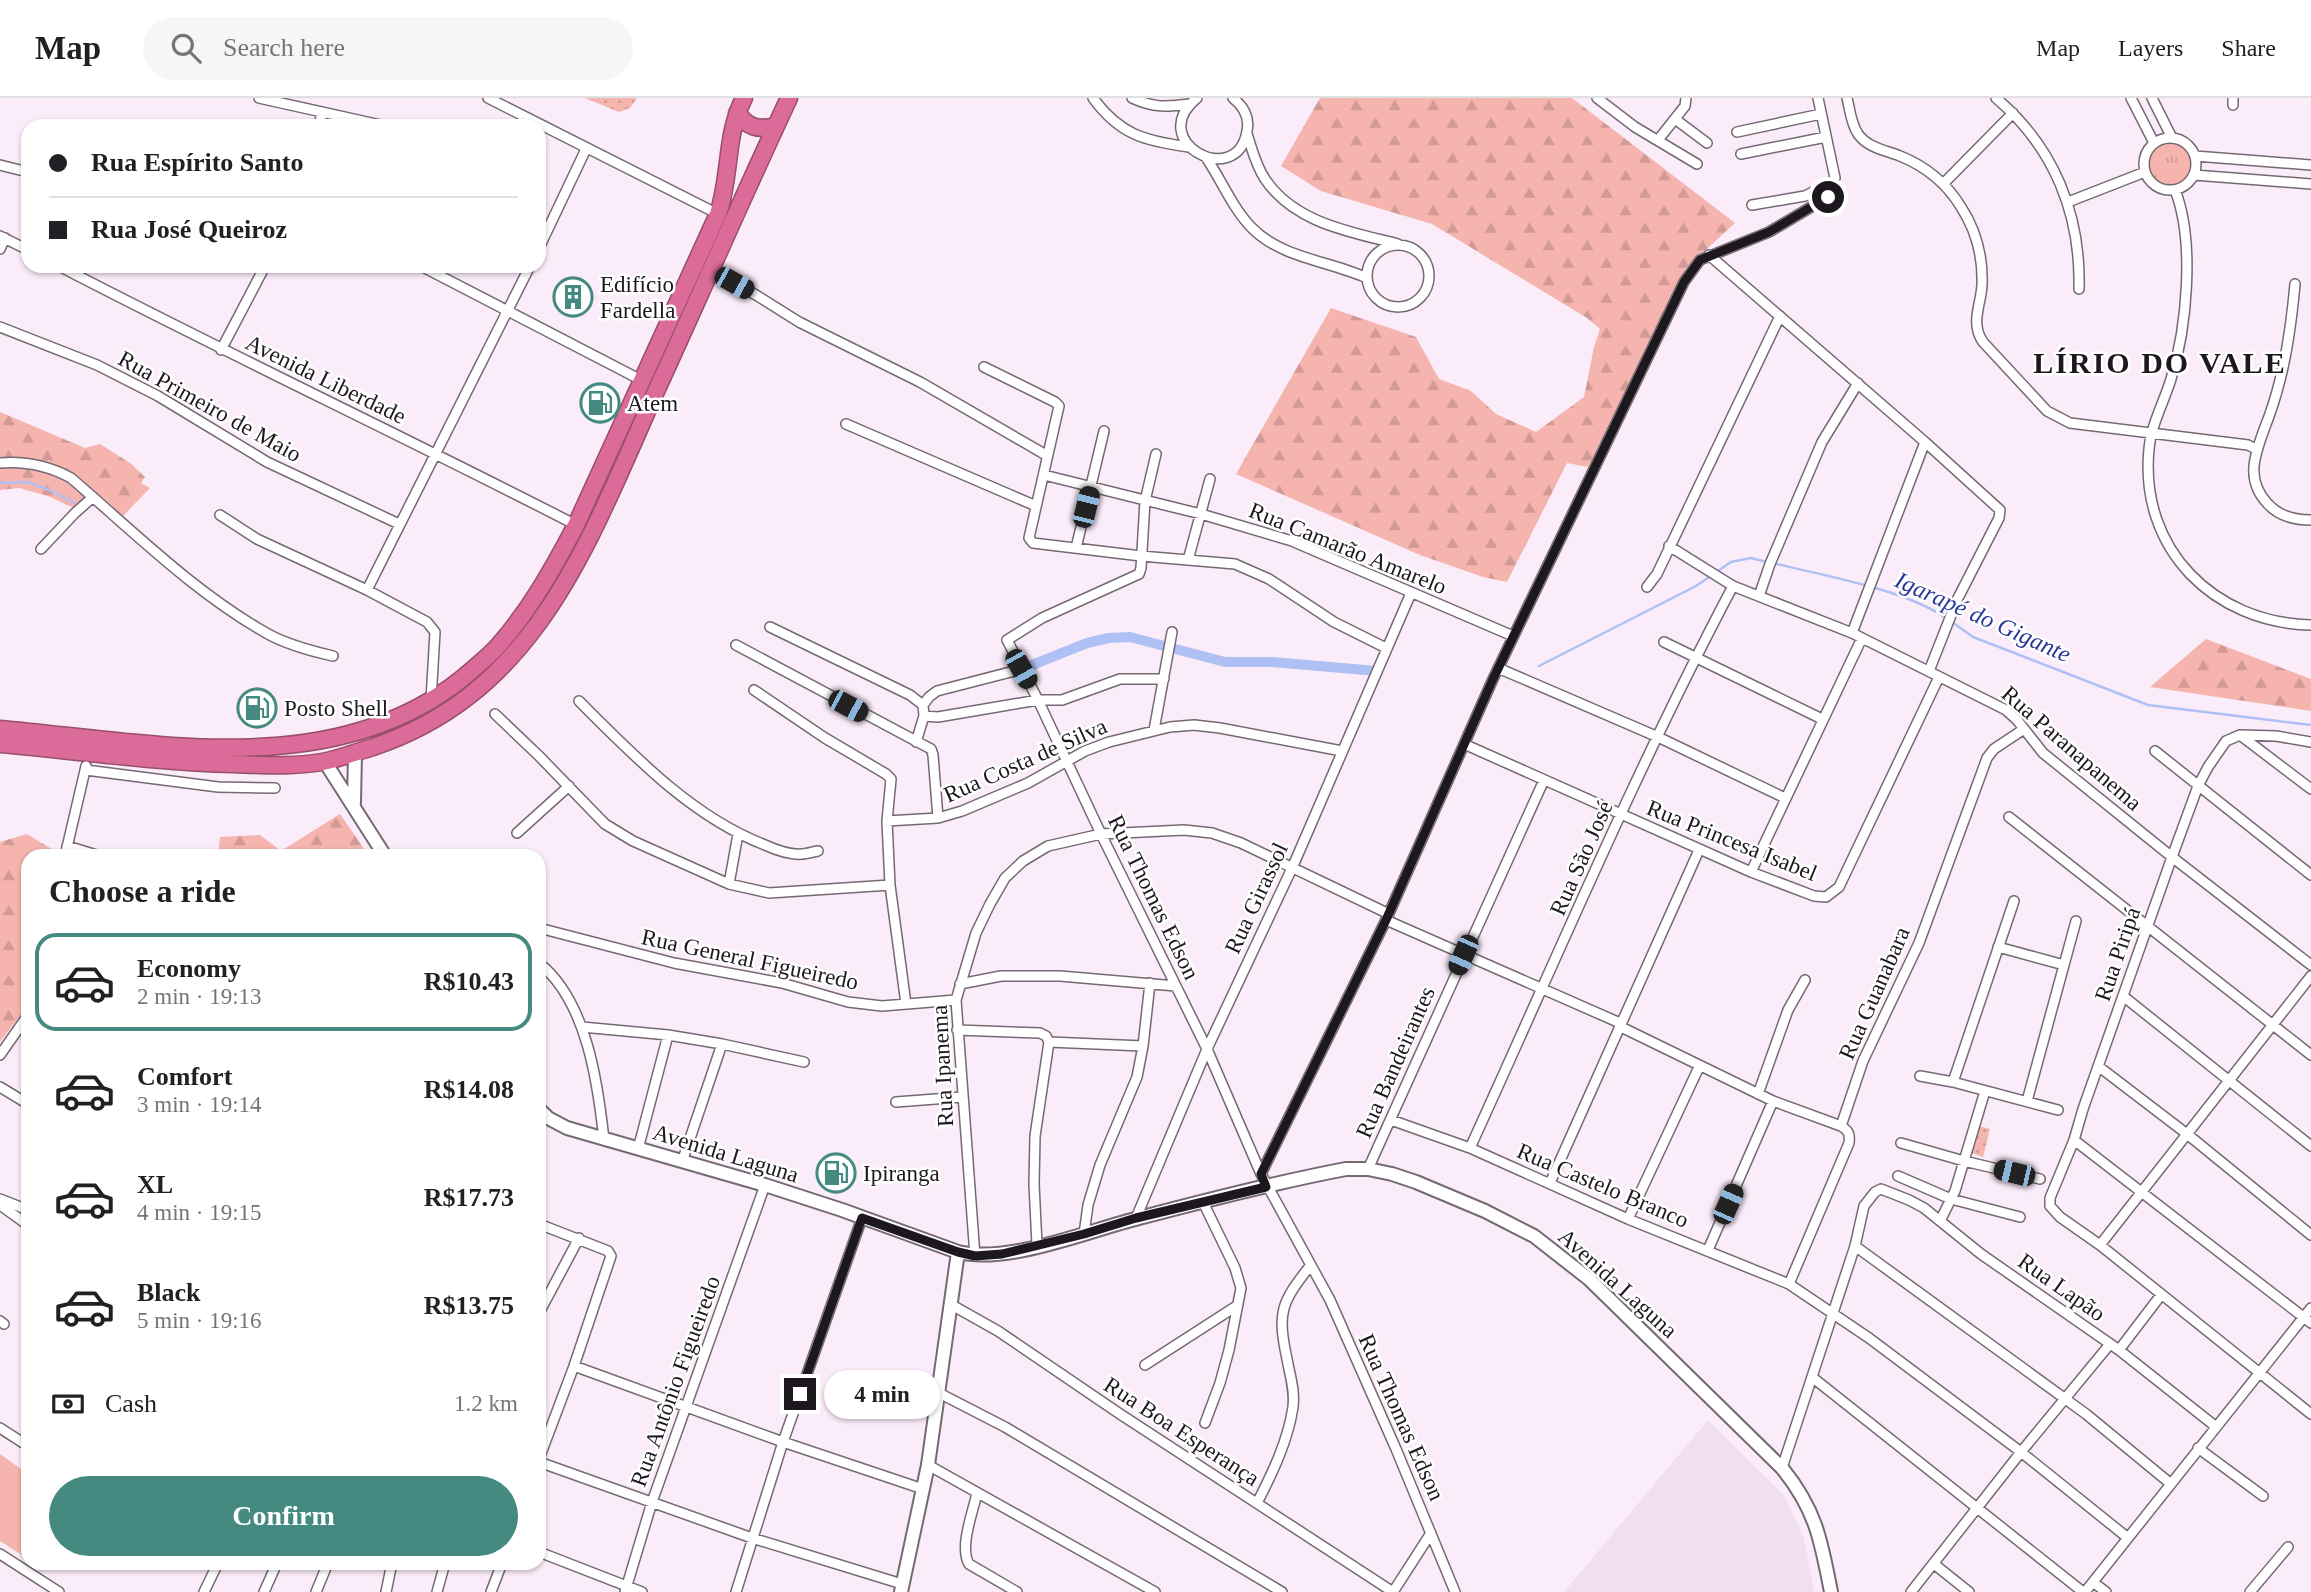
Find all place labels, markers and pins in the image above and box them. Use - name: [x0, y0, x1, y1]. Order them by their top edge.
- place label: Edifício Fardella: [600, 272, 675, 323]
- building icon: Edifício Fardella: [552, 276, 594, 318]
- fuel station icon: Atem: [579, 382, 621, 424]
- place label: Atem: [627, 391, 678, 416]
- fuel station icon: Posto Shell: [236, 687, 278, 729]
- place label: Posto Shell: [284, 696, 388, 721]
- fuel station icon: Ipiranga: [815, 1152, 857, 1194]
- place label: Ipiranga: [863, 1161, 940, 1186]

